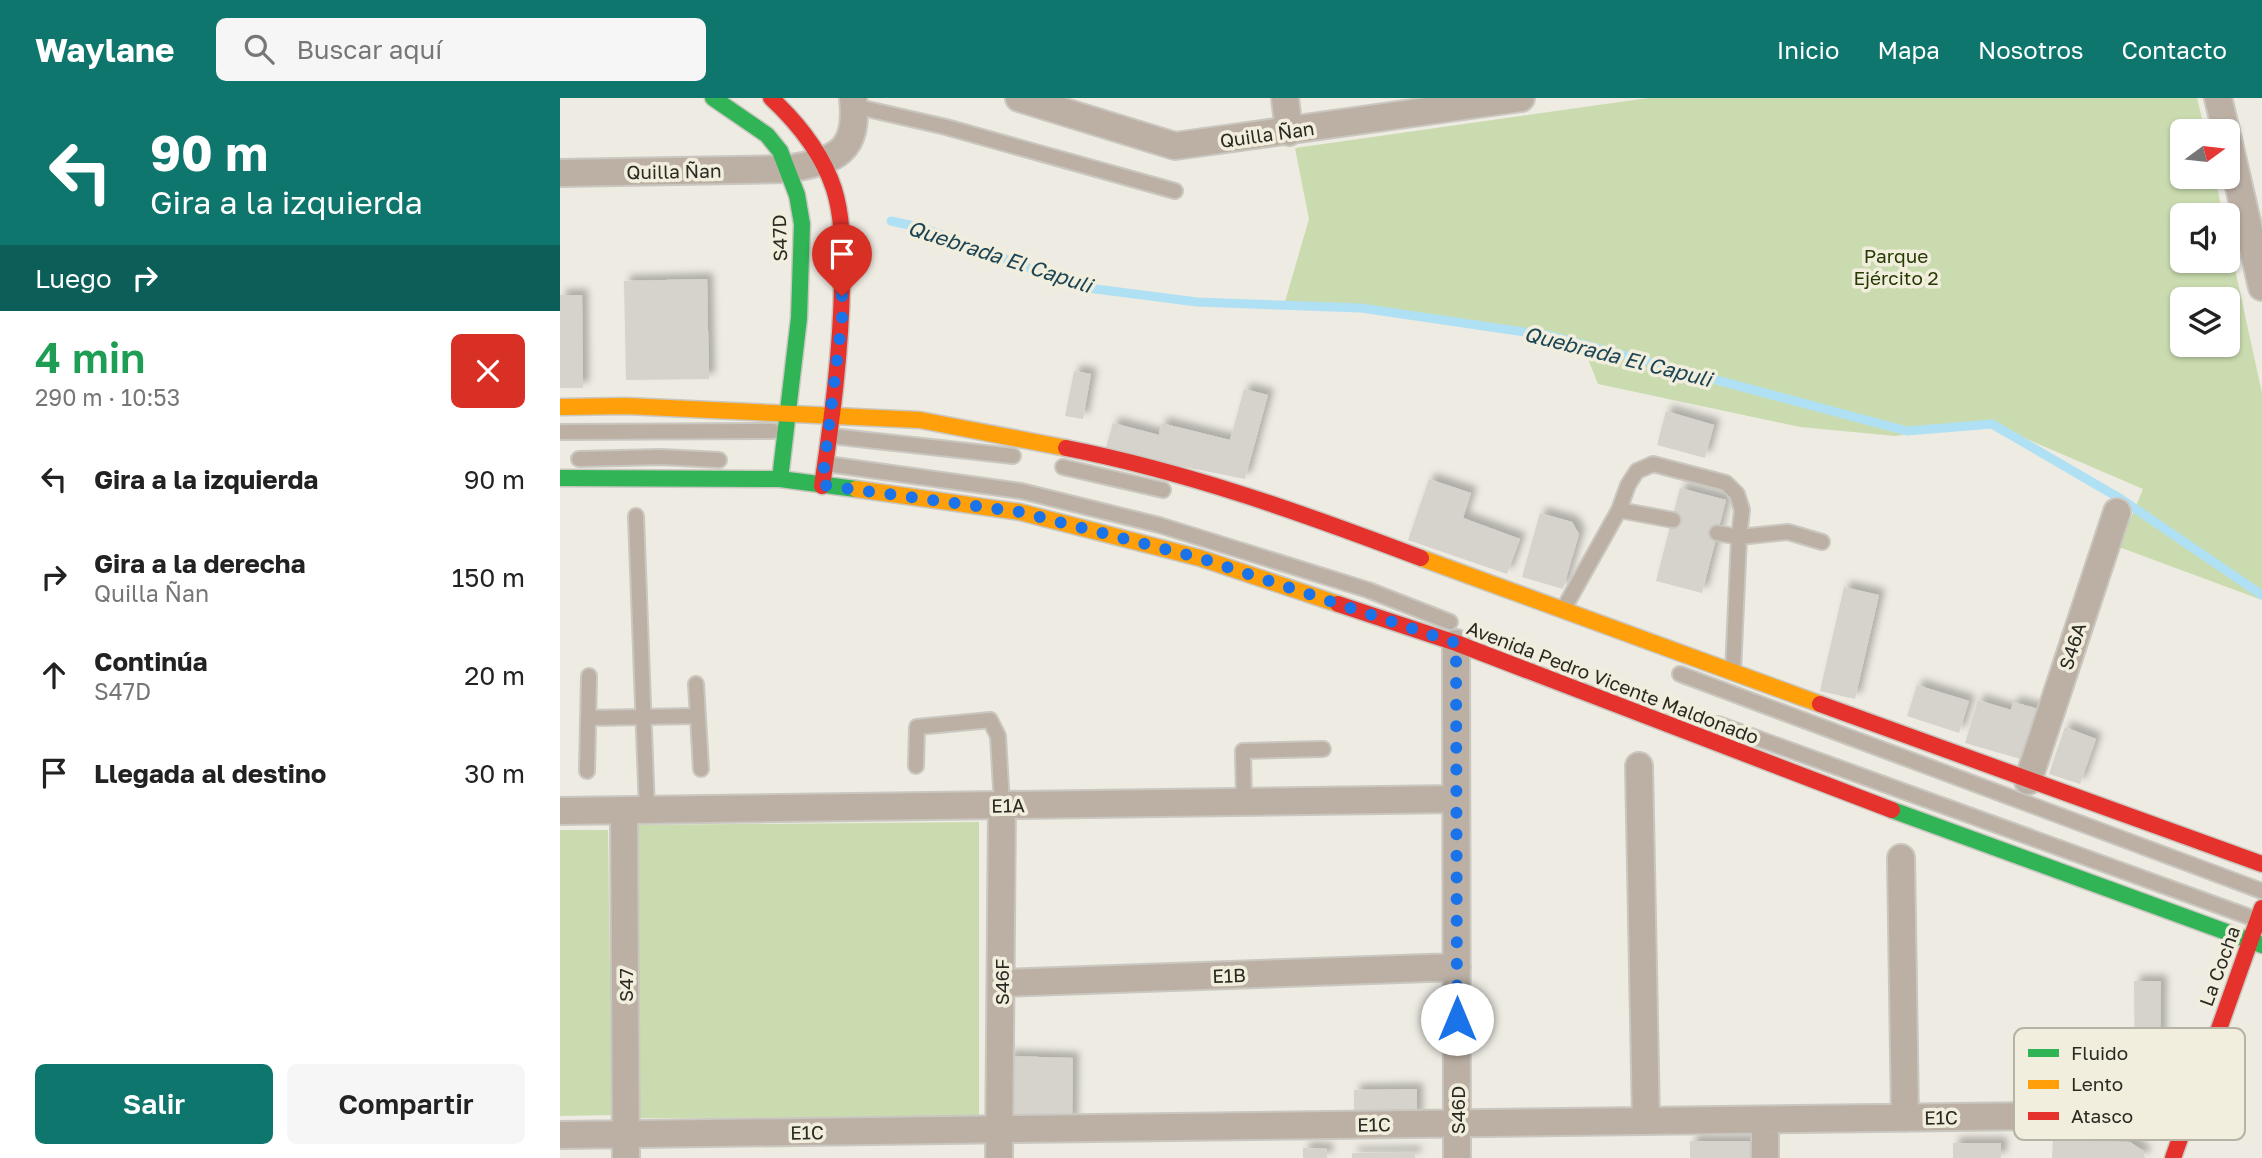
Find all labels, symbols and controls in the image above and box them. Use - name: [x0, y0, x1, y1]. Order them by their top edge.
- search box: [216, 18, 706, 81]
- text: Waylane: [35, 30, 174, 69]
- icon: search: [240, 30, 278, 68]
- text: Buscar aquí: [296, 34, 442, 65]
- text: Inicio: [1777, 35, 1839, 64]
- text: Mapa: [1877, 35, 1940, 64]
- text: Nosotros: [1978, 35, 2084, 64]
- text: Contacto: [2122, 35, 2227, 64]
- street label: Quilla Ñan: [1218, 116, 1316, 152]
- north arrow: [2170, 119, 2240, 189]
- map controls: [2170, 119, 2240, 357]
- text: 90 m: [150, 123, 268, 182]
- icon: left: [35, 126, 126, 217]
- street label: Quilla Ñan: [626, 159, 722, 183]
- text: Gira a la izquierda: [150, 183, 423, 221]
- button: sound: [2170, 203, 2240, 273]
- street label: S47D: [767, 214, 791, 262]
- water label: Quebrada El Capuli: [905, 214, 1098, 299]
- pin: [812, 224, 872, 296]
- icon: arrive: [823, 235, 861, 273]
- park label: Parque Ejército 2: [1853, 244, 1939, 289]
- icon: right: [126, 259, 164, 297]
- text: Luego: [35, 263, 112, 294]
- button: layers: [2170, 287, 2240, 357]
- water label: Quebrada El Capuli: [1522, 320, 1717, 392]
- text: 4 min: [35, 332, 145, 382]
- button: close: [451, 334, 525, 408]
- text: 290 m · 10:53: [35, 383, 180, 411]
- icon: left: [35, 460, 73, 498]
- text: Gira a la izquierda: [94, 464, 318, 495]
- text: 90 m: [464, 464, 525, 495]
- text: Gira a la derecha: [94, 548, 306, 579]
- icon: right: [35, 558, 73, 596]
- text: 150 m: [452, 562, 525, 593]
- text: Quilla Ñan: [94, 579, 209, 607]
- street label: Avenida Pedro Vicente Maldonado: [1464, 616, 1762, 748]
- street label: S46A: [2054, 619, 2090, 672]
- text: Continúa: [94, 646, 208, 677]
- icon: ahead: [35, 656, 73, 694]
- text: 20 m: [464, 660, 525, 691]
- text: S47D: [94, 677, 151, 705]
- icon: arrive: [35, 754, 73, 792]
- text: Llegada al destino: [94, 758, 326, 789]
- text: 30 m: [464, 758, 525, 789]
- street label: E1A: [991, 793, 1025, 817]
- street label: La Cocha: [2194, 923, 2244, 1009]
- street label: S46F: [990, 959, 1013, 1005]
- street label: E1B: [1212, 963, 1246, 987]
- street label: S47: [614, 968, 637, 1002]
- position arrow: [1420, 982, 1494, 1056]
- legend: [2014, 1028, 2245, 1140]
- text: Fluido: [2071, 1041, 2128, 1064]
- button: Salir: [35, 1064, 273, 1144]
- button: Compartir: [287, 1064, 525, 1144]
- text: Lento: [2071, 1072, 2123, 1095]
- street label: S46D: [1446, 1086, 1469, 1134]
- text: Atasco: [2071, 1104, 2133, 1127]
- street label: E1C: [1924, 1105, 1958, 1129]
- street label: E1C: [1357, 1112, 1391, 1136]
- street label: E1C: [790, 1120, 824, 1144]

